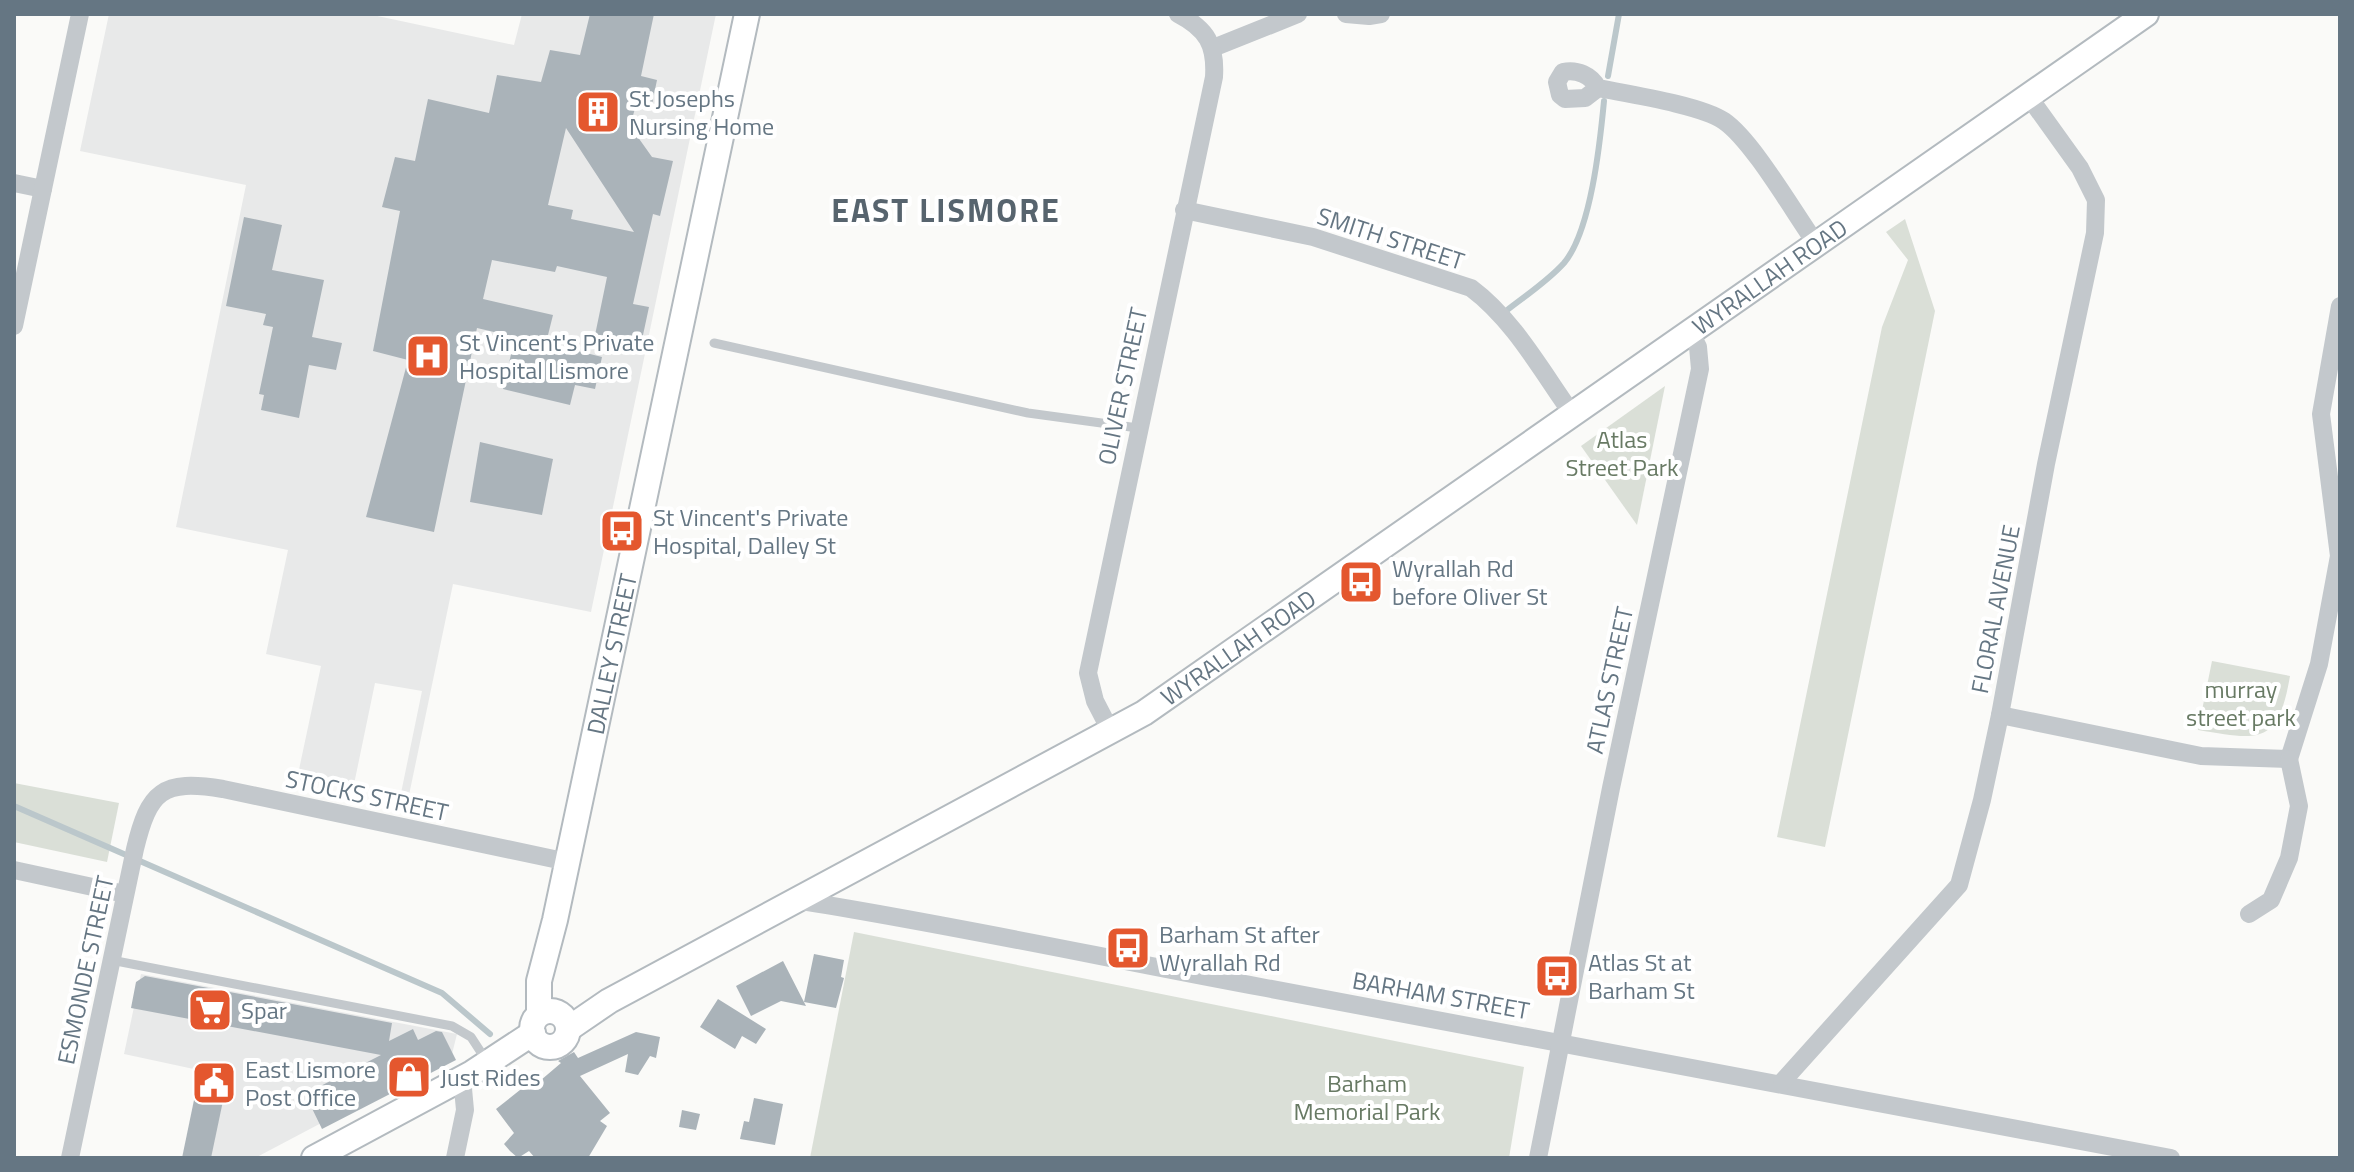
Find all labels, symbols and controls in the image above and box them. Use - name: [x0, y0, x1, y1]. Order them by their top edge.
- place label: St Josephs Nursing Home: [629, 80, 774, 144]
- building icon: St Josephs Nursing Home: [574, 88, 622, 136]
- district label: EAST LISMORE: [831, 186, 1061, 234]
- street label: SMITH STREET: [1313, 197, 1470, 279]
- street label: WYRALLAH ROAD: [1685, 210, 1855, 343]
- street label: OLIVER STREET: [1088, 304, 1156, 468]
- place label: St Vincent's Private Hospital Lismore: [459, 324, 654, 388]
- hospital icon: St Vincent's Private Hospital Lismore: [404, 332, 452, 380]
- park label: Atlas Street Park: [1565, 421, 1679, 485]
- place label: St Vincent's Private Hospital, Dalley St: [653, 499, 848, 563]
- bus stop icon: St Vincent's Private Hospital, Dalley St: [598, 507, 646, 555]
- street label: FLORAL AVENUE: [1961, 522, 2029, 696]
- place label: Wyrallah Rd before Oliver St: [1392, 550, 1548, 614]
- bus stop icon: Wyrallah Rd before Oliver St: [1337, 558, 1385, 606]
- street label: DALLEY STREET: [577, 570, 646, 738]
- street label: WYRALLAH ROAD: [1153, 580, 1323, 714]
- street label: ATLAS STREET: [1576, 603, 1642, 757]
- park label: murray street park: [2186, 671, 2296, 735]
- street label: STOCKS STREET: [282, 760, 452, 830]
- street label: ESMONDE STREET: [47, 872, 123, 1068]
- place label: Barham St after Wyrallah Rd: [1159, 916, 1320, 980]
- bus stop icon: Barham St after Wyrallah Rd: [1104, 924, 1152, 972]
- place label: Atlas St at Barham St: [1588, 944, 1695, 1008]
- bus stop icon: Atlas St at Barham St: [1533, 952, 1581, 1000]
- street label: BARHAM STREET: [1350, 962, 1533, 1028]
- supermarket icon: Spar: [186, 986, 234, 1034]
- place label: Spar: [241, 992, 287, 1028]
- place label: East Lismore Post Office: [245, 1051, 376, 1115]
- shop icon: Just Rides: [385, 1053, 433, 1101]
- public building icon: East Lismore Post Office: [190, 1059, 238, 1107]
- place label: Just Rides: [440, 1059, 541, 1095]
- park label: Barham Memorial Park: [1293, 1065, 1441, 1129]

